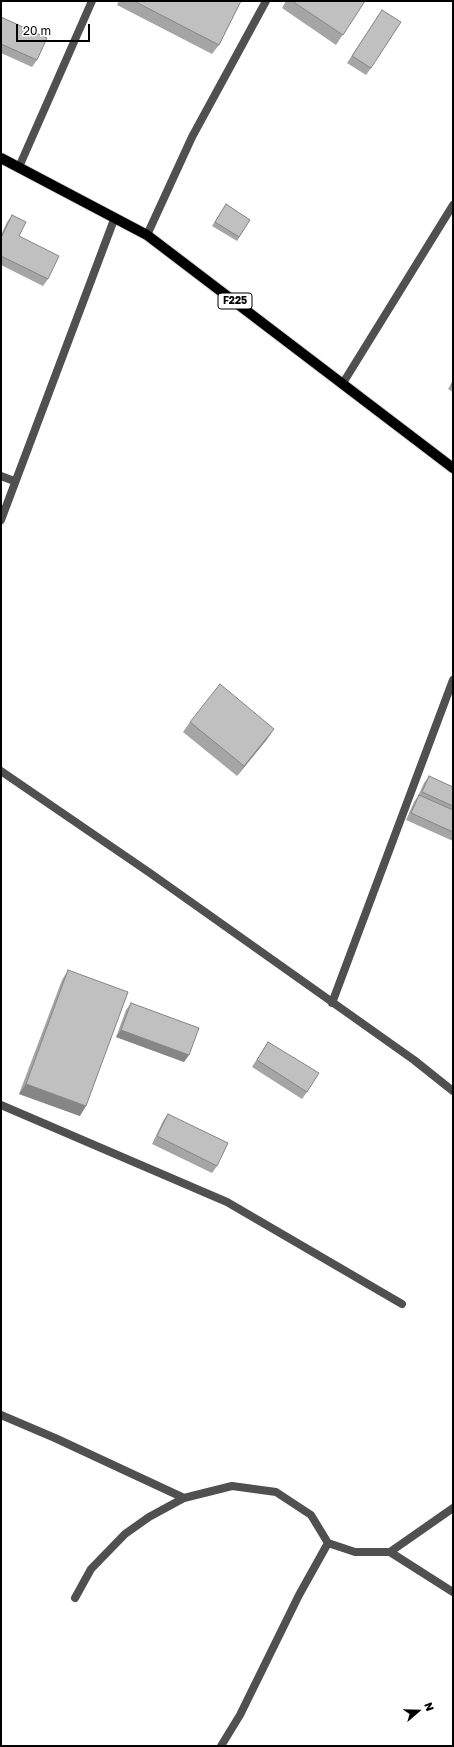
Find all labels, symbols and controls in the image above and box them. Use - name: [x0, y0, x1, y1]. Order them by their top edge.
- scale bar: [18, 16, 92, 42]
- text: 20 m: [23, 23, 51, 38]
- road number: F225: [218, 293, 252, 309]
- north arrow: [398, 1691, 438, 1731]
- text: N: [422, 1701, 437, 1713]

